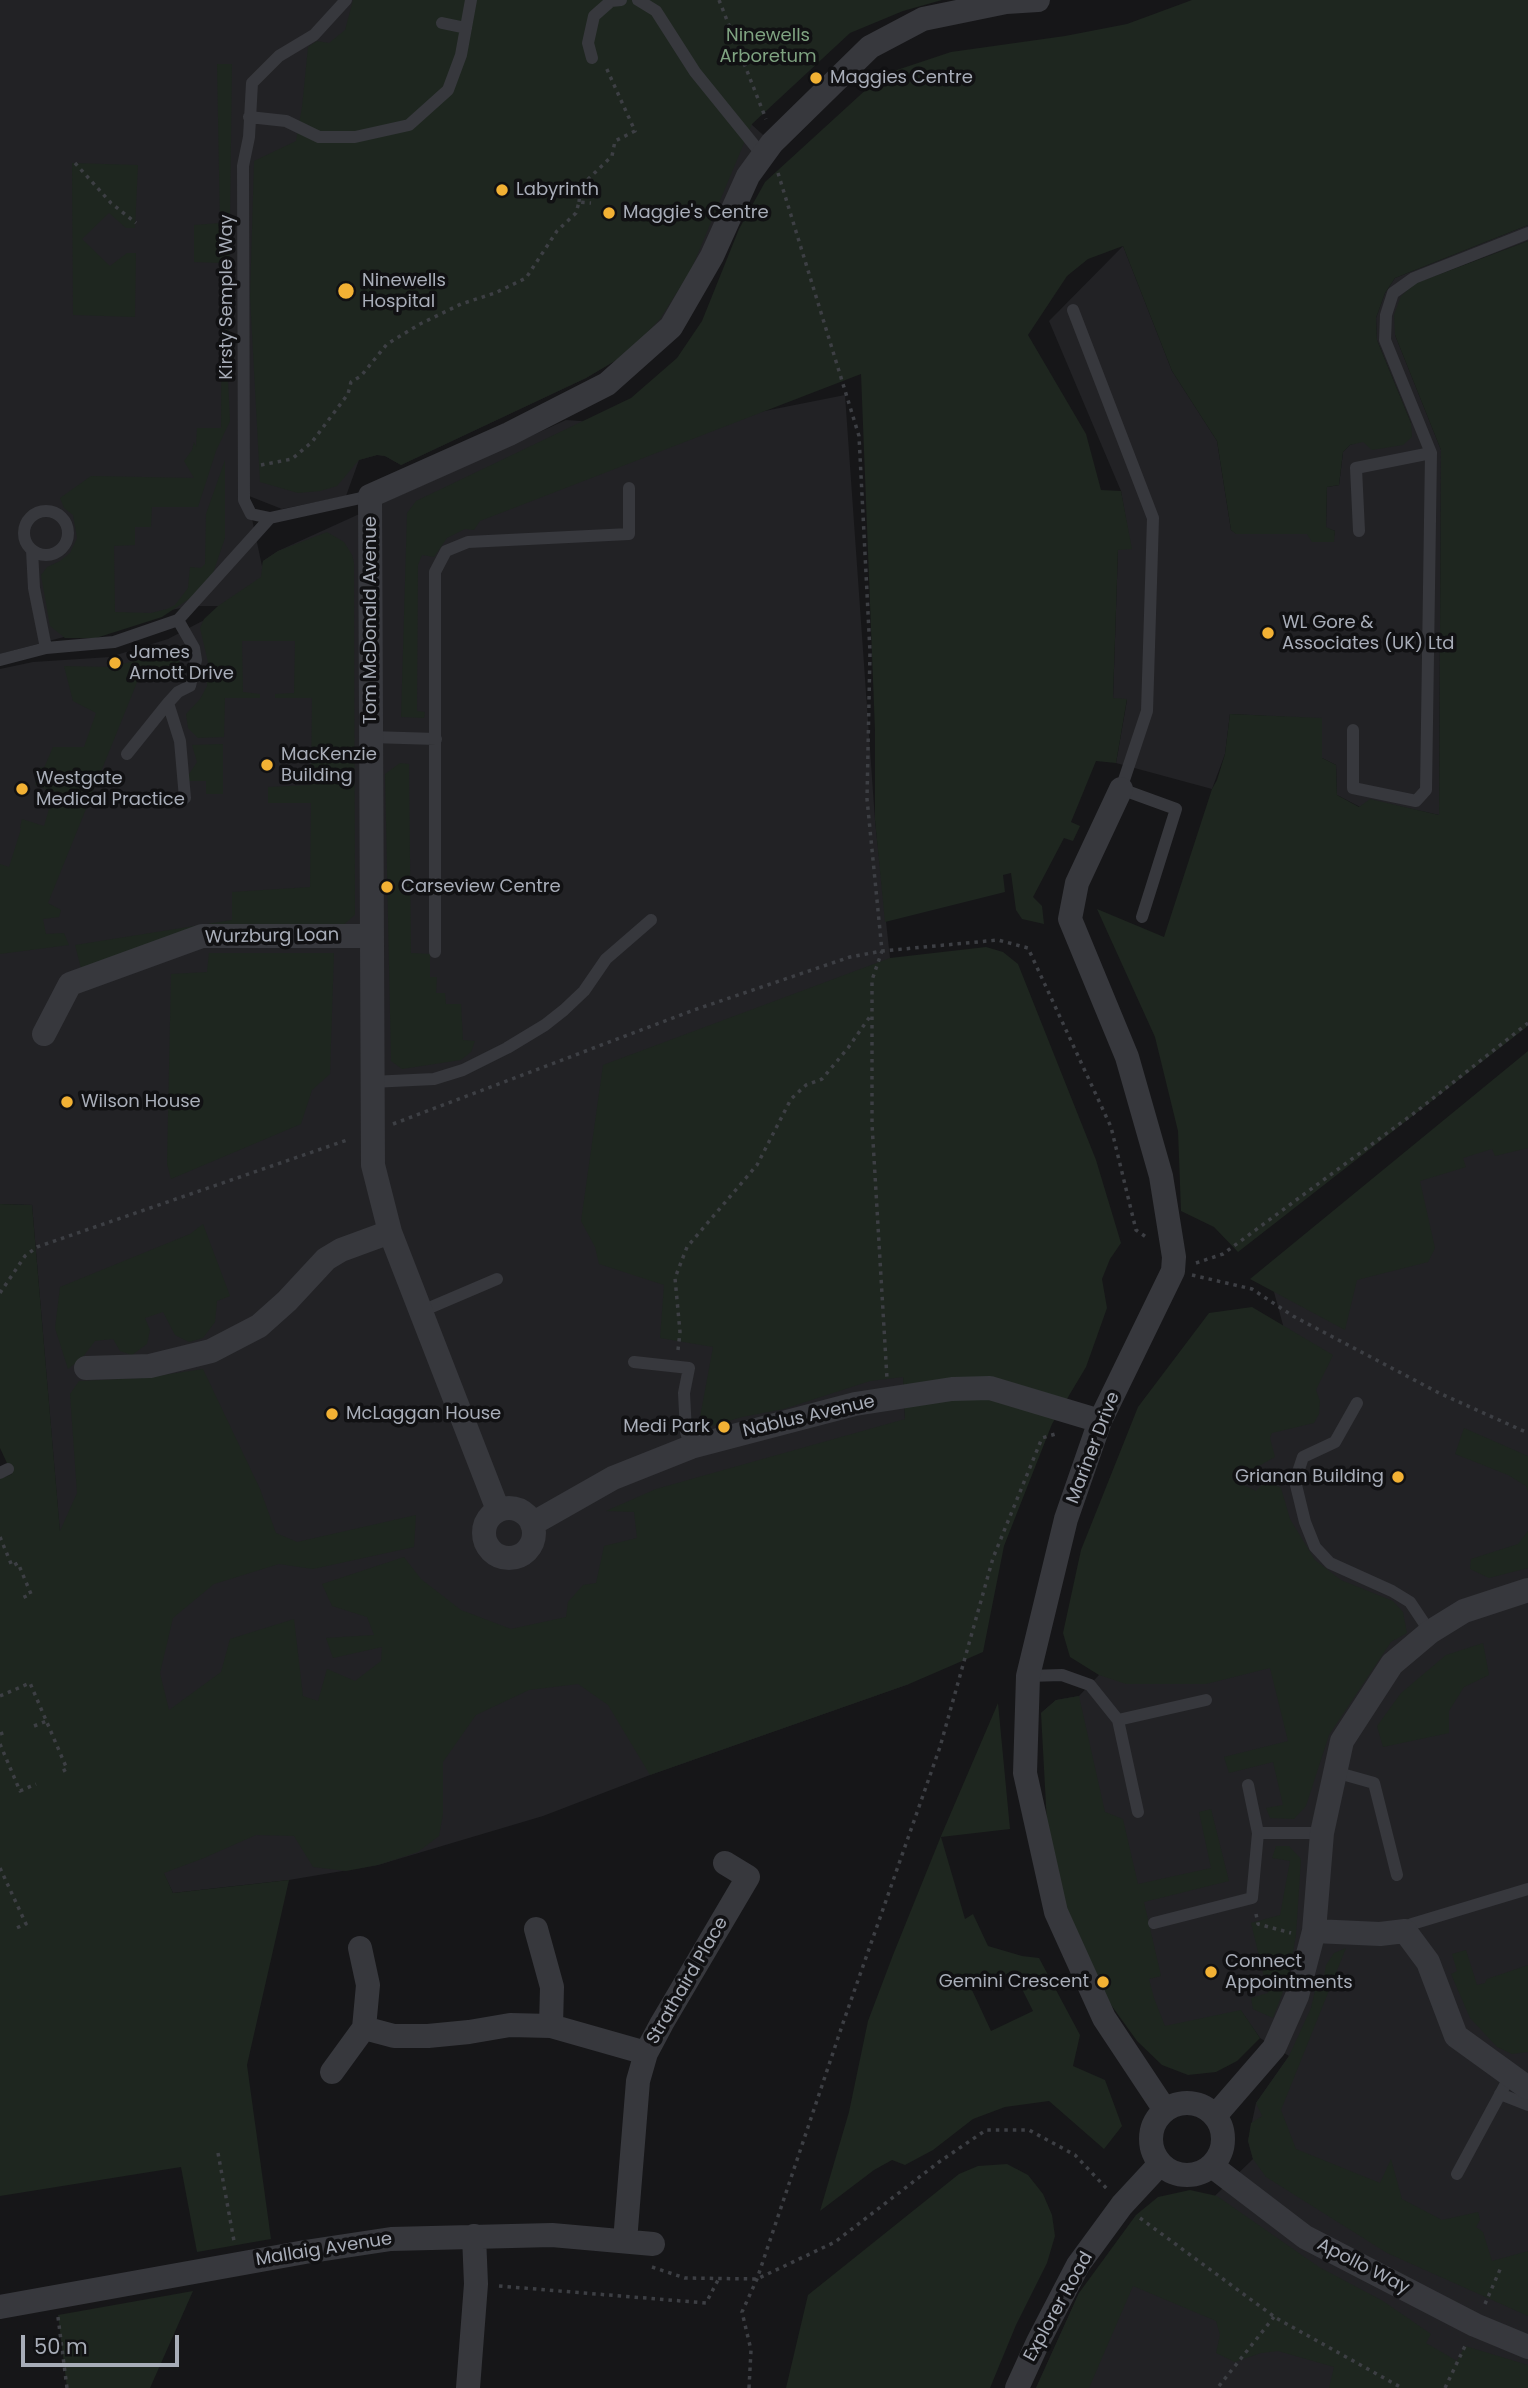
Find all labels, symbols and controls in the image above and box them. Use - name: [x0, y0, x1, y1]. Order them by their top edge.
- park label: Ninewells Arboretum: [719, 25, 817, 68]
- place label: Maggies Centre: [830, 67, 973, 89]
- marker: Maggies Centre: [808, 70, 824, 86]
- place label: Labyrinth: [516, 179, 599, 201]
- marker: Labyrinth: [494, 182, 510, 198]
- place label: Maggie's Centre: [623, 202, 769, 224]
- marker: Maggie's Centre: [601, 205, 617, 221]
- street label: Kirsty Semple Way: [216, 214, 238, 380]
- place label: Ninewells Hospital: [362, 270, 446, 312]
- marker: Ninewells Hospital: [336, 281, 356, 301]
- street label: Tom McDonald Avenue: [360, 516, 382, 724]
- place label: WL Gore & Associates (UK) Ltd: [1282, 612, 1454, 654]
- marker: WL Gore & Associates (UK) Ltd: [1260, 625, 1276, 641]
- place label: James Arnott Drive: [129, 642, 234, 684]
- marker: James Arnott Drive: [107, 655, 123, 671]
- place label: MacKenzie Building: [281, 744, 377, 786]
- marker: MacKenzie Building: [259, 757, 275, 773]
- place label: Westgate Medical Practice: [36, 768, 185, 810]
- marker: Westgate Medical Practice: [14, 781, 30, 797]
- place label: Carseview Centre: [401, 876, 561, 898]
- marker: Carseview Centre: [379, 879, 395, 895]
- street label: Wurzburg Loan: [205, 925, 339, 949]
- place label: Wilson House: [81, 1091, 201, 1113]
- marker: Wilson House: [59, 1094, 75, 1110]
- street label: Mariner Drive: [1063, 1389, 1125, 1507]
- street label: Nablus Avenue: [741, 1391, 877, 1443]
- place label: McLaggan House: [346, 1403, 501, 1425]
- marker: McLaggan House: [324, 1406, 340, 1422]
- place label: Medi Park: [623, 1416, 710, 1438]
- marker: Medi Park: [716, 1419, 732, 1435]
- place label: Grianan Building: [1235, 1466, 1384, 1488]
- marker: Grianan Building: [1390, 1469, 1406, 1485]
- street label: Strathaird Place: [643, 1913, 733, 2049]
- place label: Connect Appointments: [1225, 1951, 1353, 1994]
- marker: Connect Appointments: [1203, 1964, 1219, 1980]
- place label: Gemini Crescent: [939, 1971, 1089, 1993]
- marker: Gemini Crescent: [1095, 1974, 1111, 1990]
- street label: Mallaig Avenue: [254, 2229, 394, 2271]
- street label: Apollo Way: [1313, 2234, 1413, 2300]
- street label: Explorer Road: [1020, 2248, 1098, 2366]
- scale bar: [24, 2322, 182, 2366]
- text: 50 m: [34, 2332, 88, 2361]

